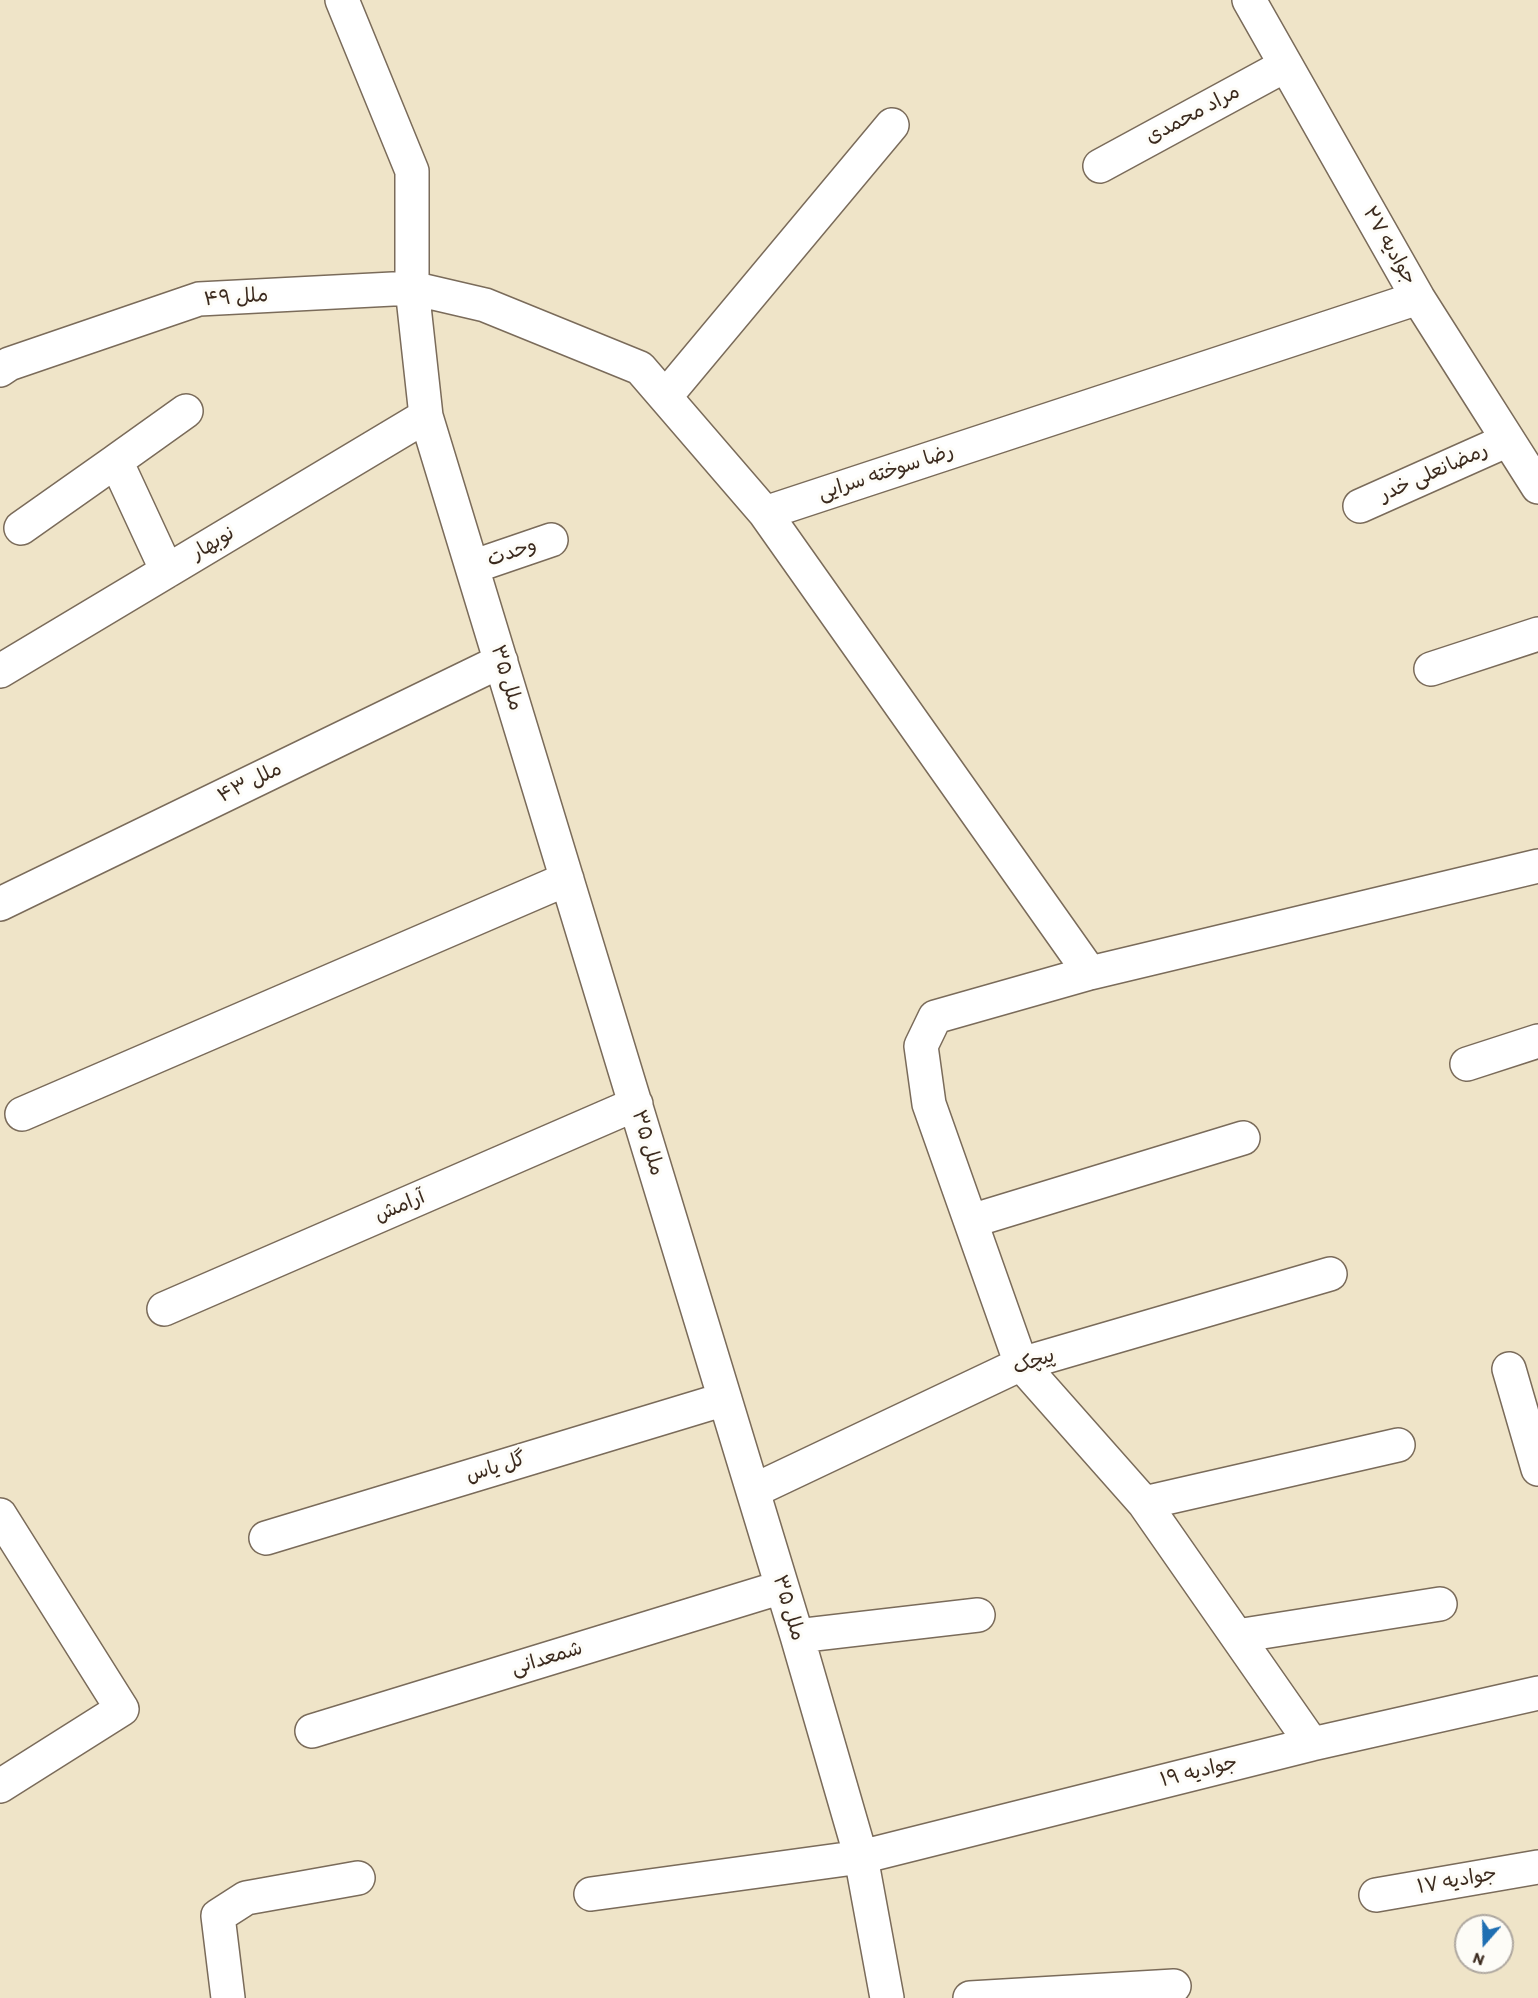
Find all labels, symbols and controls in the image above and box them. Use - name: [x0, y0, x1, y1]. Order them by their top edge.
- street label: مراد محمدی: [1142, 80, 1244, 150]
- street label: جوادیه ۲۷: [1357, 203, 1421, 289]
- street label: ملل ۴۹: [203, 284, 269, 312]
- street label: رمضانعلی خدر: [1376, 438, 1492, 508]
- street label: رضا سوخته سرایی: [815, 440, 957, 506]
- street label: نوبهار: [187, 522, 239, 566]
- street label: وحدت: [484, 533, 540, 573]
- street label: ملل ۳۵: [485, 642, 527, 714]
- street label: ملل ۴۳: [214, 757, 286, 809]
- street label: ملل ۳۵: [626, 1107, 668, 1179]
- street label: آرامش: [371, 1186, 429, 1228]
- street label: پیچک: [1010, 1344, 1058, 1380]
- street label: گل یاس: [463, 1448, 529, 1488]
- street label: ملل ۳۵: [767, 1572, 809, 1644]
- street label: شمعدانی: [508, 1637, 586, 1681]
- street label: جوادیه ۱۹: [1158, 1751, 1240, 1793]
- street label: جوادیه ۱۷: [1415, 1862, 1499, 1900]
- north arrow: [1454, 1914, 1514, 1974]
- text: N: [1470, 1949, 1487, 1970]

